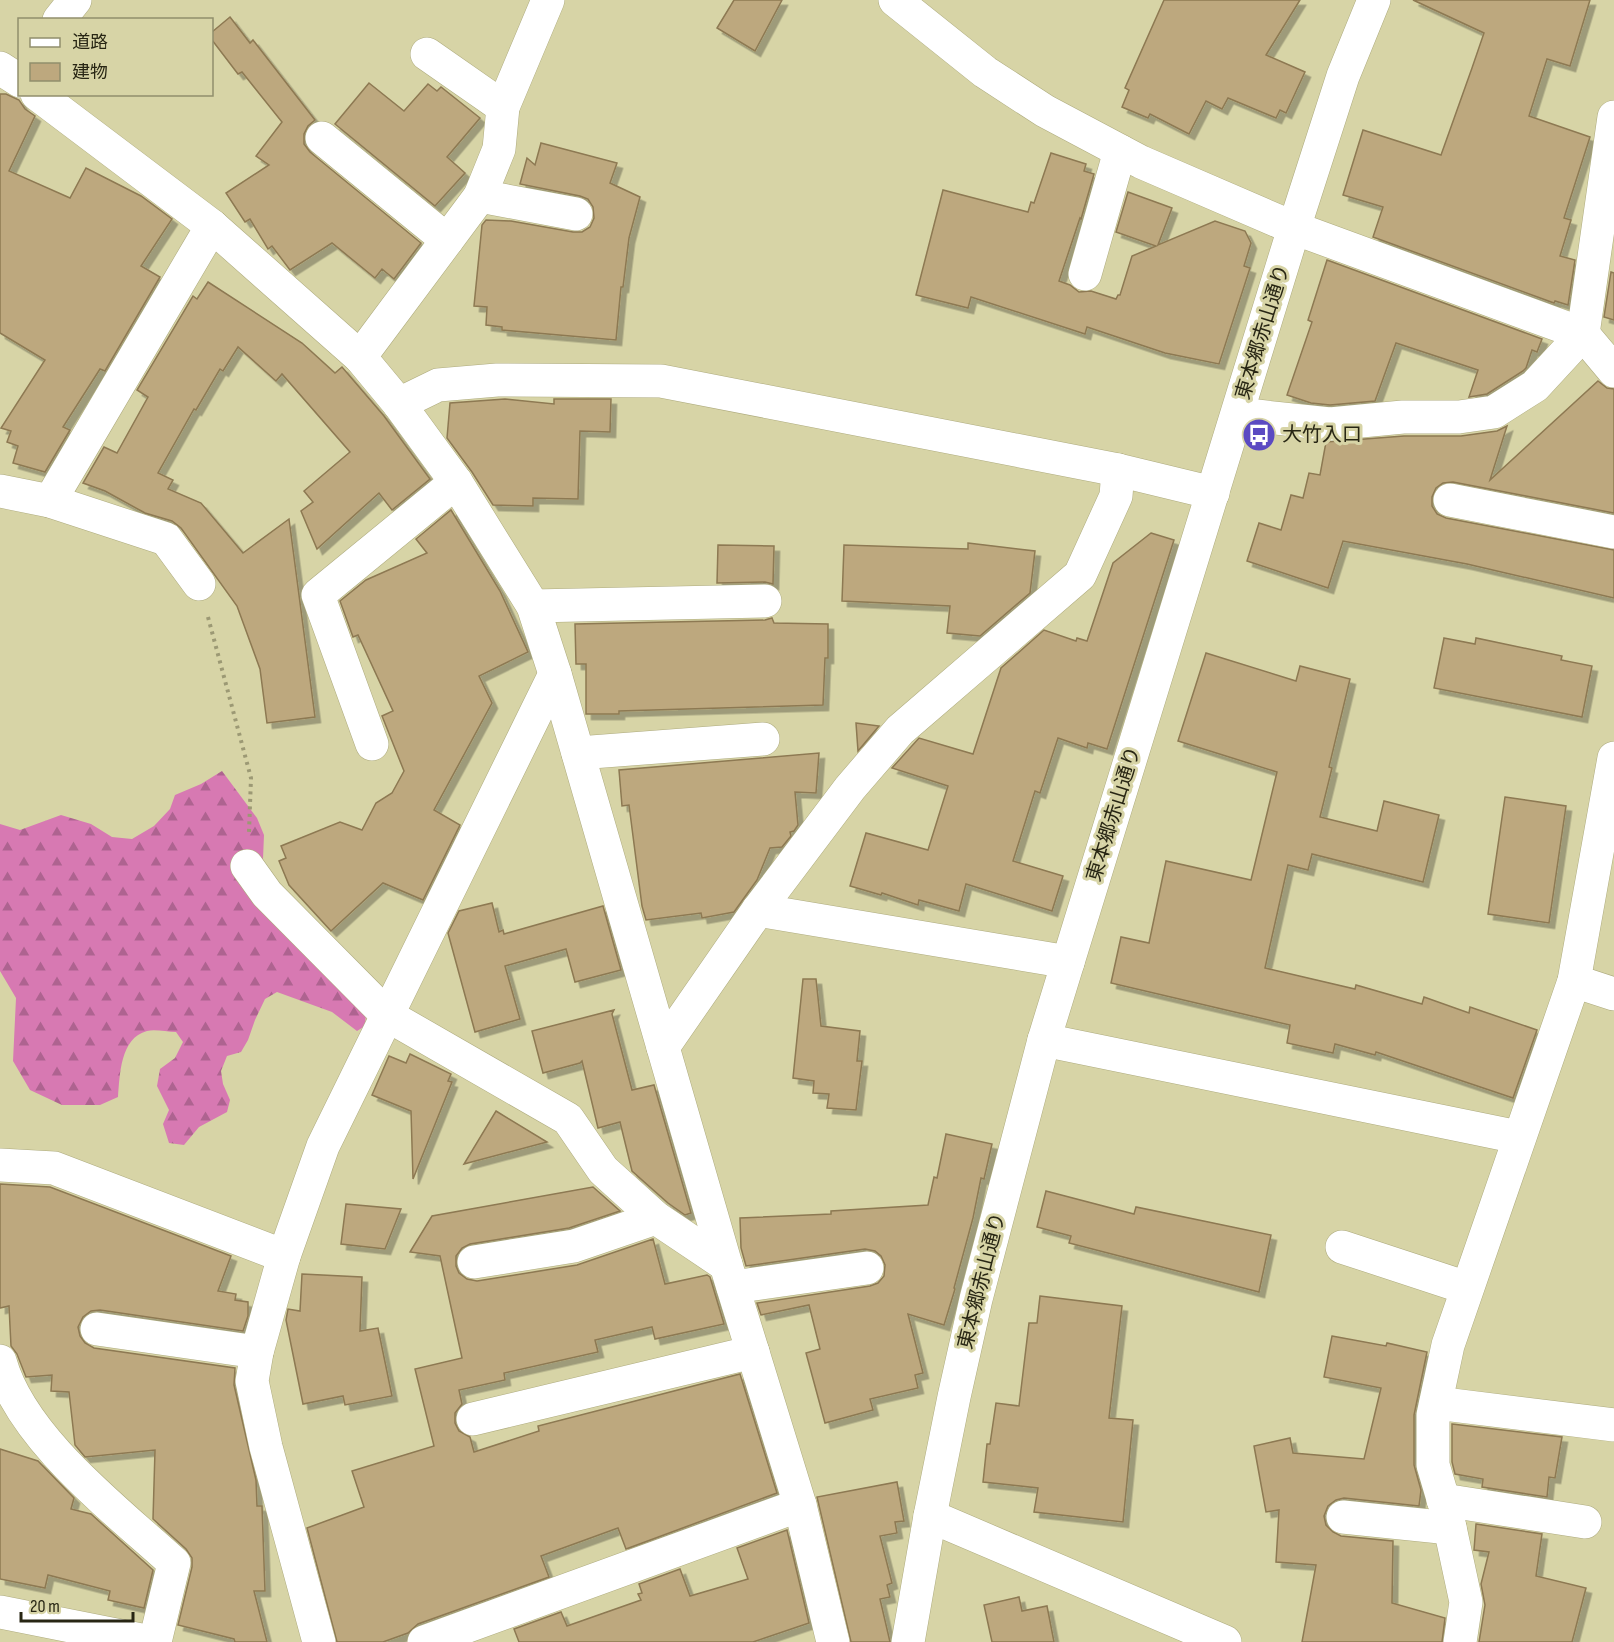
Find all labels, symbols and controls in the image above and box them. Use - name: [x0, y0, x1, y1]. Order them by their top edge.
- legend: [18, 18, 213, 96]
- text: 道路: [72, 32, 108, 53]
- text: 建物: [72, 62, 108, 83]
- street label: 東本郷赤山通り: [1231, 262, 1295, 402]
- bus stop icon: 大竹入口: [1241, 417, 1277, 453]
- place label: 大竹入口: [1282, 423, 1362, 447]
- street label: 東本郷赤山通り: [1082, 744, 1146, 884]
- street label: 東本郷赤山通り: [953, 1210, 1011, 1352]
- scale bar: [21, 1585, 134, 1623]
- text: 20 m: [30, 1596, 60, 1617]

